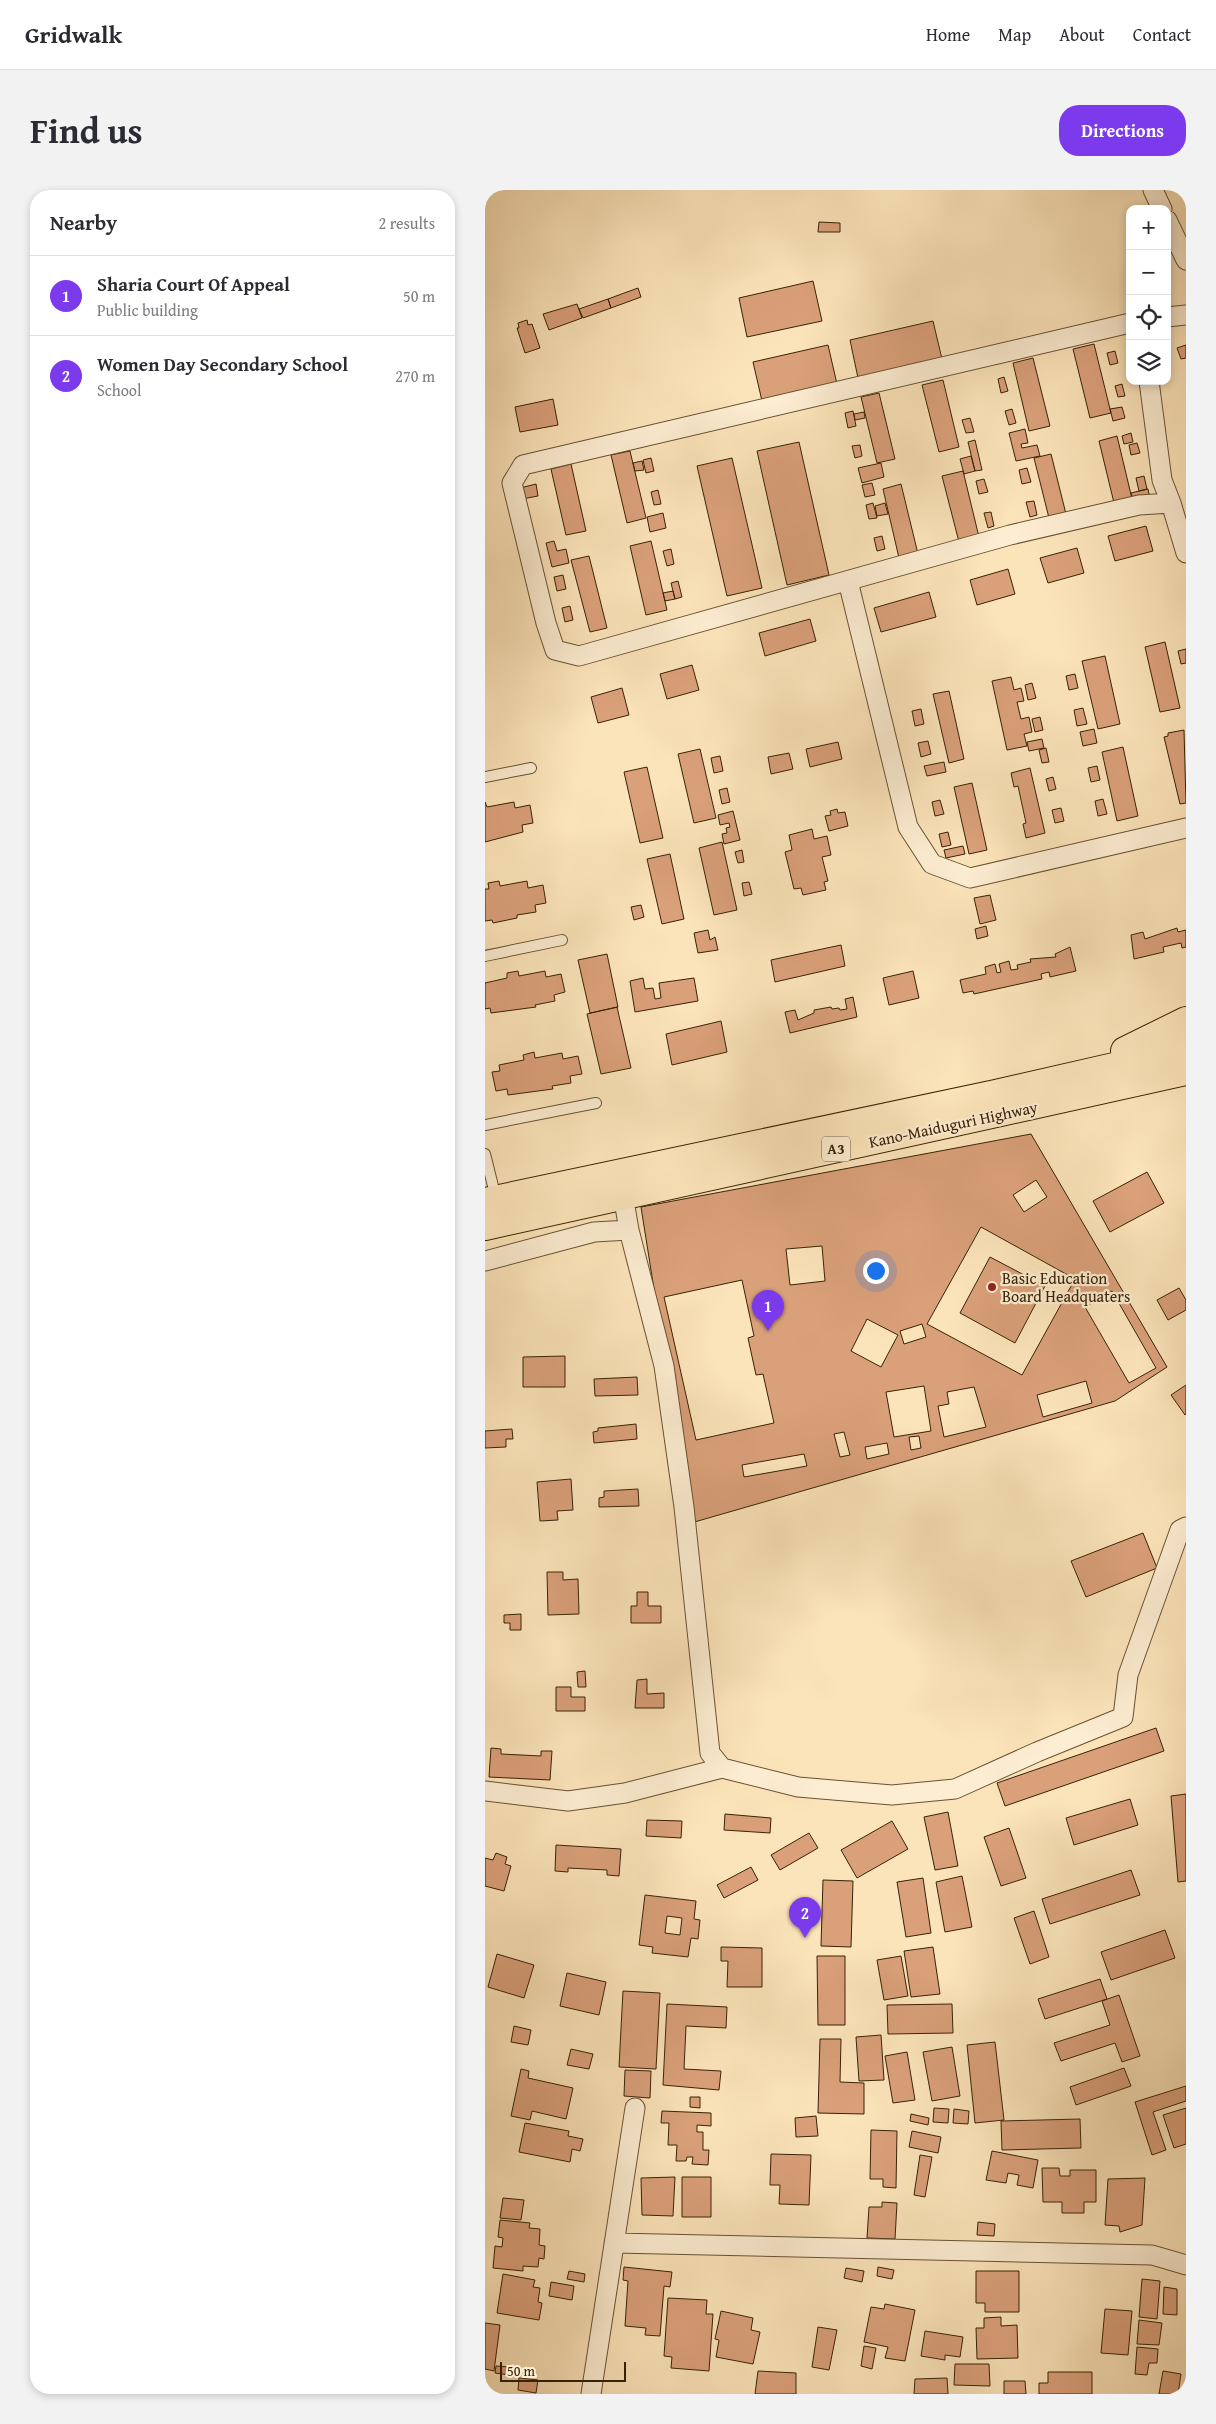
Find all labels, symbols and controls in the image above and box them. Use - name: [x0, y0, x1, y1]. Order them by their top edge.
- text: Gridwalk: [25, 17, 122, 52]
- text: Home: [926, 21, 970, 48]
- text: Map: [998, 21, 1031, 48]
- text: About: [1059, 21, 1105, 48]
- text: Contact: [1133, 21, 1191, 48]
- text: Find us: [30, 105, 143, 156]
- button: Directions: [1059, 105, 1186, 156]
- map controls: [1126, 205, 1171, 385]
- button: +: [1126, 205, 1171, 250]
- text: Nearby: [50, 207, 117, 238]
- text: 2 results: [378, 211, 435, 235]
- button: −: [1126, 250, 1171, 295]
- text: Sharia Court Of Appeal: [97, 270, 290, 298]
- text: 1: [62, 284, 70, 308]
- text: 50 m: [403, 284, 435, 308]
- button: locate: [1126, 295, 1171, 340]
- text: Public building: [97, 298, 198, 322]
- button: layers: [1126, 340, 1171, 385]
- text: Women Day Secondary School: [97, 350, 348, 378]
- text: 2: [62, 364, 70, 388]
- text: 270 m: [395, 364, 435, 388]
- text: School: [97, 378, 141, 402]
- street label: Kano-Maiduguri Highway: [866, 1094, 1040, 1154]
- road number: A3: [822, 1136, 850, 1162]
- your location: [863, 1258, 889, 1284]
- place label: Basic Education Board Headquaters: [1002, 1266, 1130, 1308]
- marker: Basic Education Board Headquaters: [986, 1281, 998, 1293]
- pin: 1: [752, 1290, 784, 1331]
- pin: 2: [789, 1897, 821, 1938]
- scale bar: [500, 2359, 626, 2382]
- text: 50 m: [507, 2361, 535, 2381]

